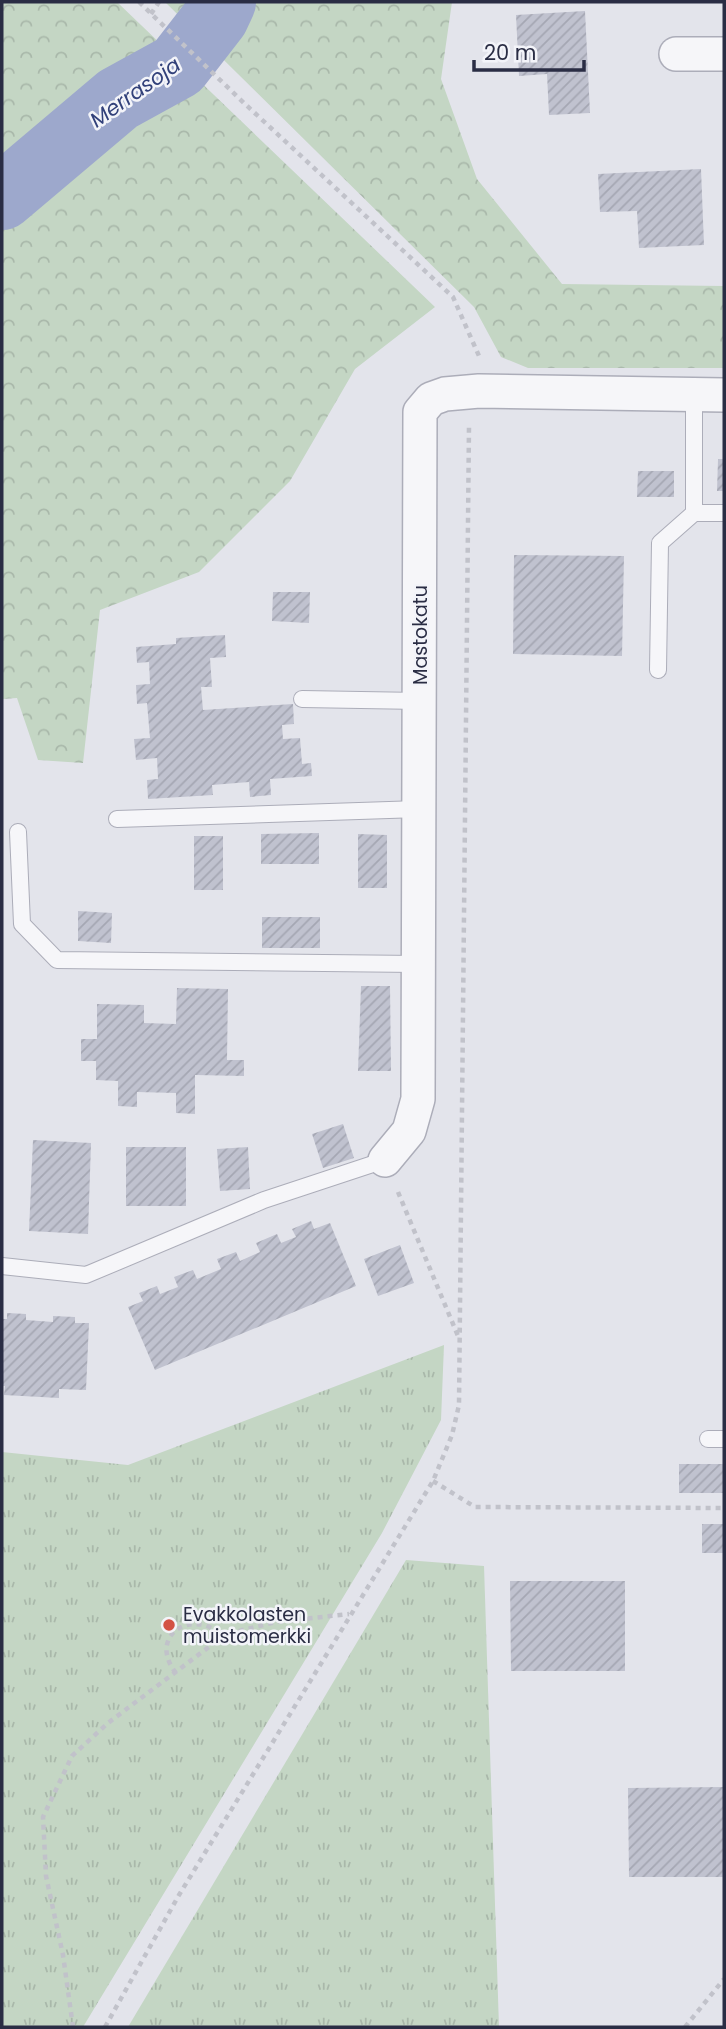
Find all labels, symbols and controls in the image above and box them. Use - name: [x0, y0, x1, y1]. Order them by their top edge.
- scale bar: [474, 28, 584, 72]
- text: 20 m: [484, 38, 537, 67]
- water label: Merrasoja: [84, 50, 186, 134]
- street label: Mastokatu: [407, 585, 434, 685]
- place label: Evakkolasten muistomerkki: [183, 1601, 311, 1650]
- marker: Evakkolasten muistomerkki: [161, 1617, 177, 1633]

